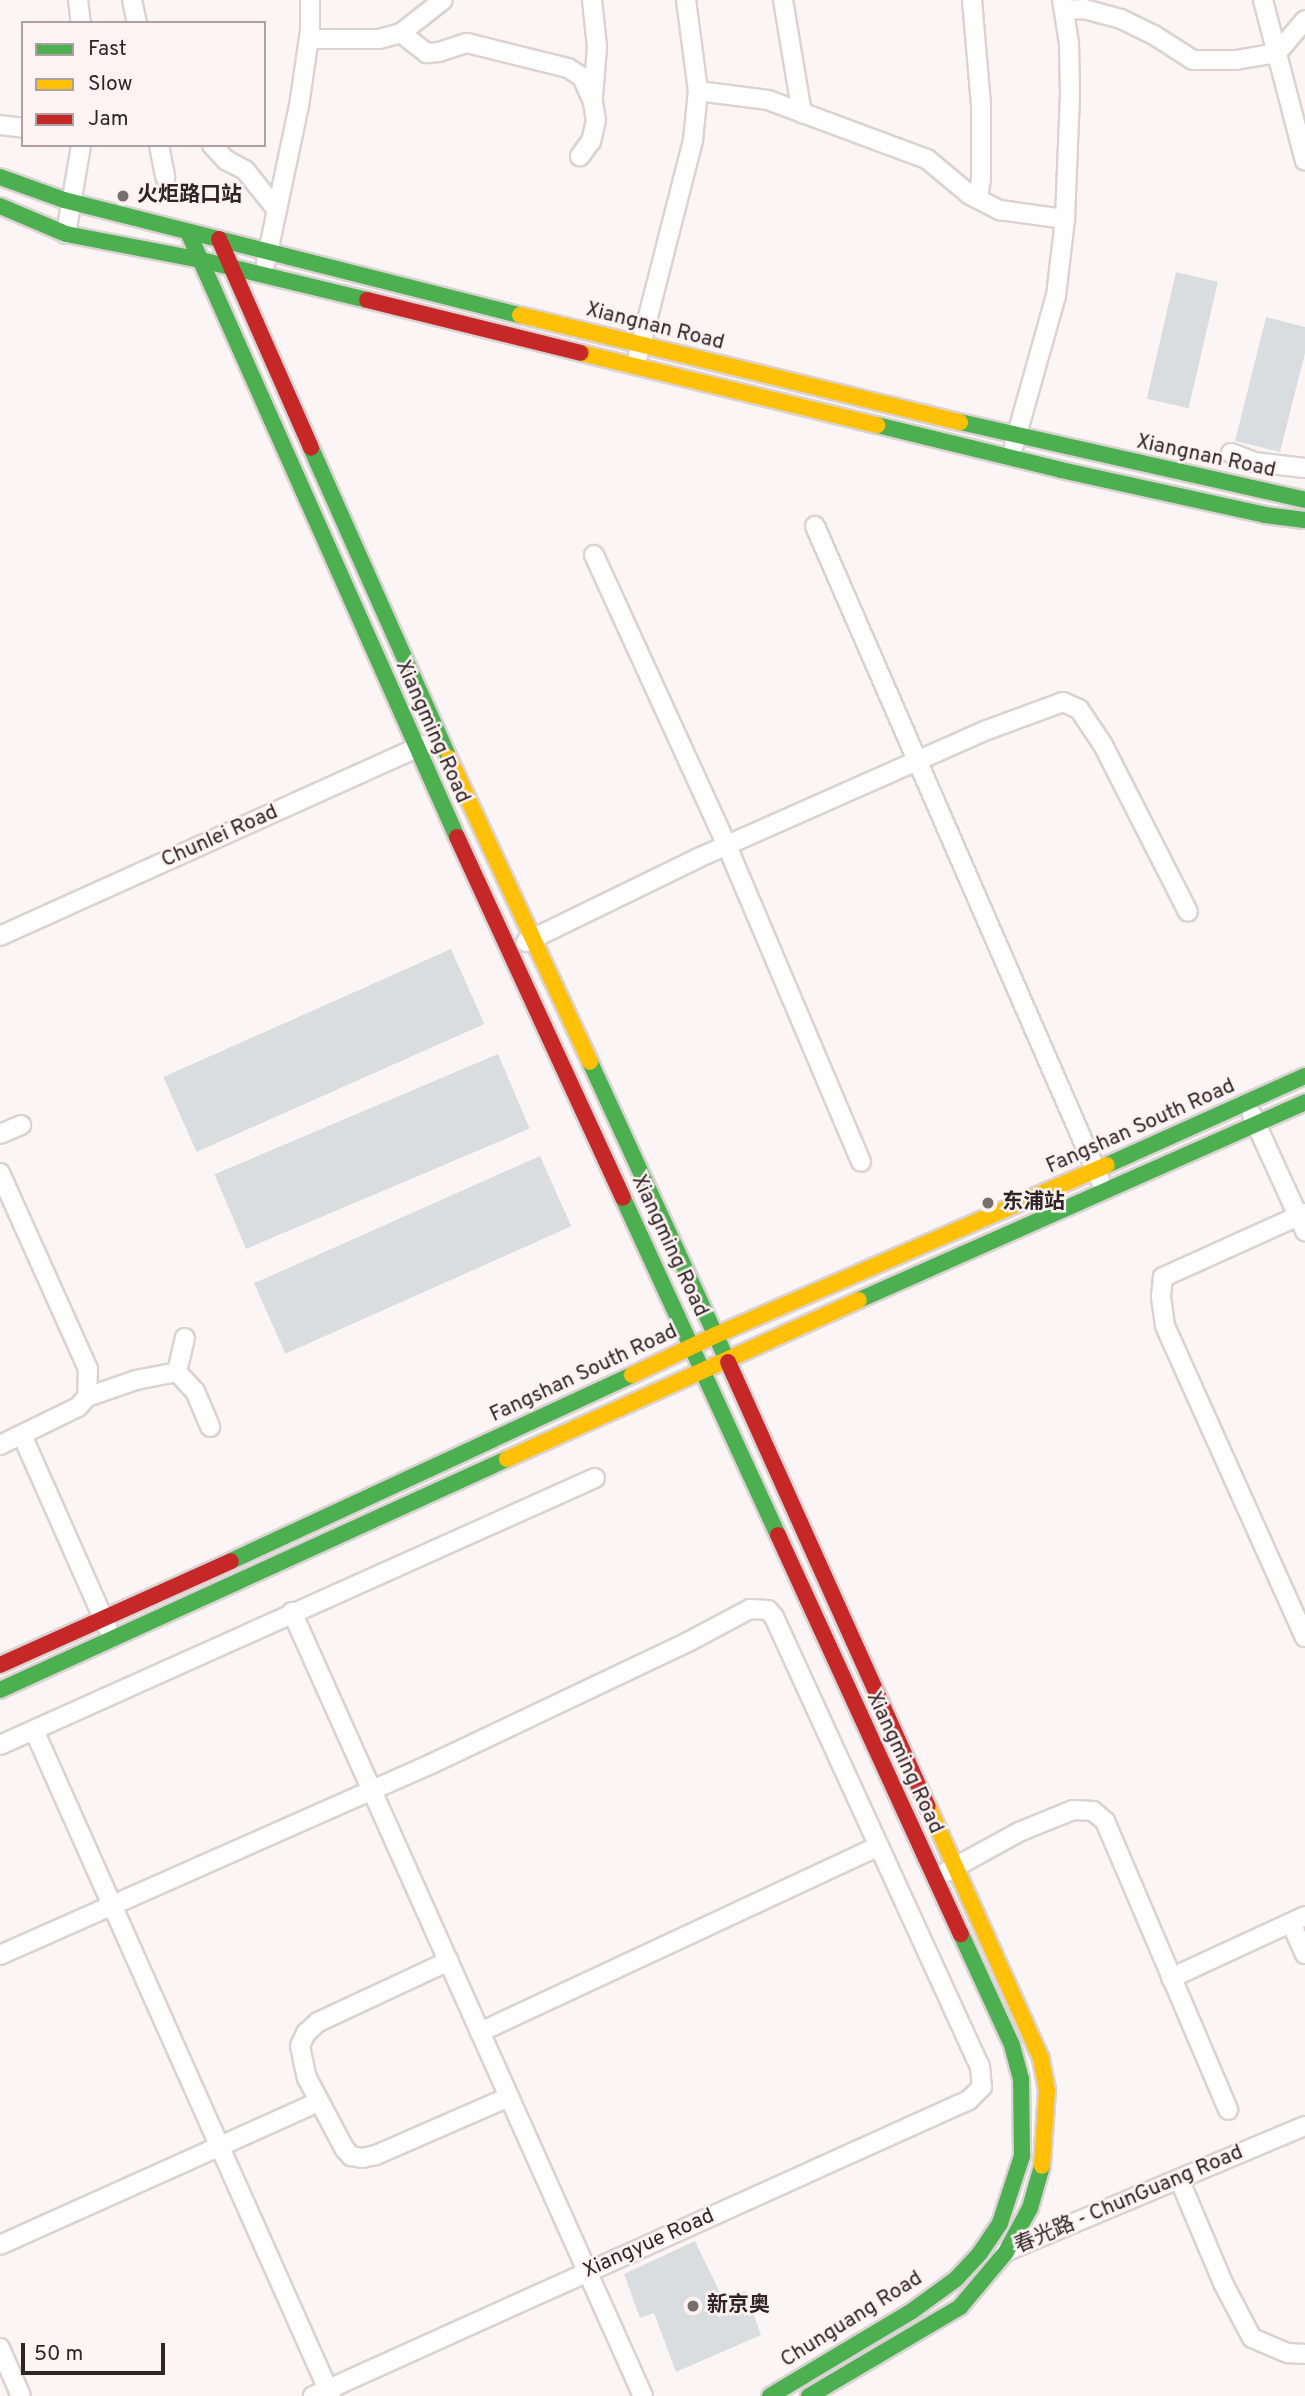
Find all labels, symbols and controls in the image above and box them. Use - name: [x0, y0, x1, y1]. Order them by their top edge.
- legend: [21, 21, 266, 147]
- text: Fast: [88, 36, 127, 63]
- text: Slow: [88, 71, 133, 98]
- text: Jam: [88, 106, 129, 133]
- place label: 火炬路口站: [137, 183, 242, 209]
- marker: 火炬路口站: [115, 188, 131, 204]
- street label: Xiangnan Road: [583, 298, 727, 356]
- street label: Xiangnan Road: [1134, 430, 1278, 484]
- street label: Xiangming Road: [389, 657, 475, 807]
- street label: Chunlei Road: [158, 800, 282, 874]
- street label: Fangshan South Road: [1043, 1074, 1239, 1180]
- street label: Xiangming Road: [625, 1171, 713, 1321]
- place label: 东浦站: [1002, 1190, 1065, 1216]
- marker: 东浦站: [980, 1195, 996, 1211]
- street label: Fangshan South Road: [486, 1319, 682, 1429]
- street label: Xiangming Road: [860, 1688, 948, 1838]
- street label: 春光路 - ChunGuang Road: [1011, 2140, 1247, 2260]
- street label: Xiangyue Road: [580, 2204, 718, 2284]
- street label: Chunguang Road: [777, 2266, 927, 2374]
- place label: 新京奥: [707, 2293, 770, 2319]
- marker: 新京奥: [685, 2298, 701, 2314]
- scale bar: [24, 2330, 168, 2374]
- text: 50 m: [34, 2341, 83, 2368]

